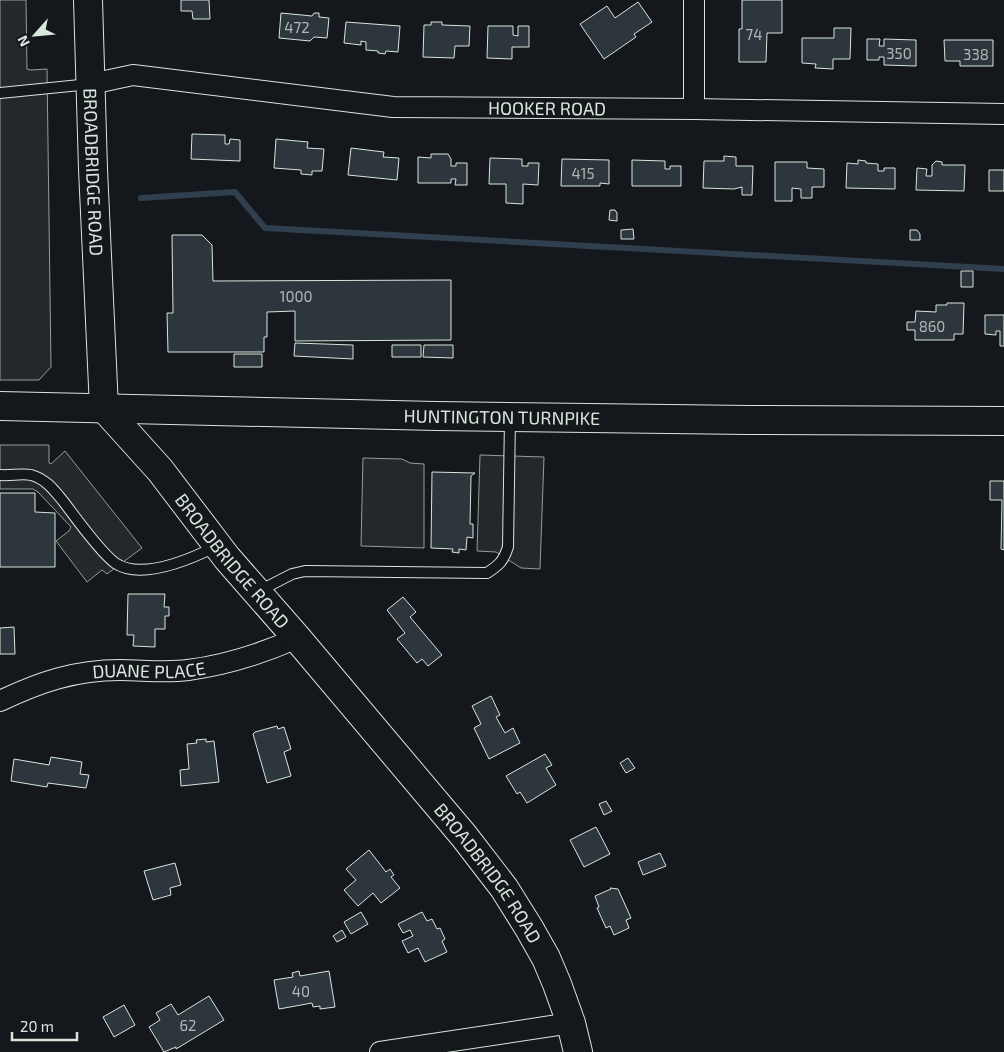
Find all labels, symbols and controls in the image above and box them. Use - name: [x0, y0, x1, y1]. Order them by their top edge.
- north arrow: [10, 10, 60, 60]
- house number: 472: [284, 18, 310, 36]
- house number: 74: [746, 25, 762, 43]
- text: N: [13, 33, 33, 49]
- house number: 350: [886, 44, 912, 62]
- house number: 338: [963, 45, 989, 63]
- street label: BROADBRIDGE ROAD: [80, 88, 108, 256]
- street label: HOOKER ROAD: [488, 97, 606, 119]
- house number: 415: [571, 164, 595, 182]
- house number: 1000: [279, 287, 313, 305]
- house number: 860: [919, 317, 945, 335]
- street label: HUNTINGTON TURNPIKE: [403, 404, 600, 429]
- street label: BROADBRIDGE ROAD: [171, 489, 294, 633]
- street label: DUANE PLACE: [91, 656, 207, 682]
- street label: BROADBRIDGE ROAD: [430, 798, 546, 947]
- house number: 40: [292, 982, 310, 1000]
- scale bar: [12, 1010, 78, 1042]
- house number: 62: [179, 1016, 197, 1034]
- text: 20 m: [20, 1017, 54, 1035]

